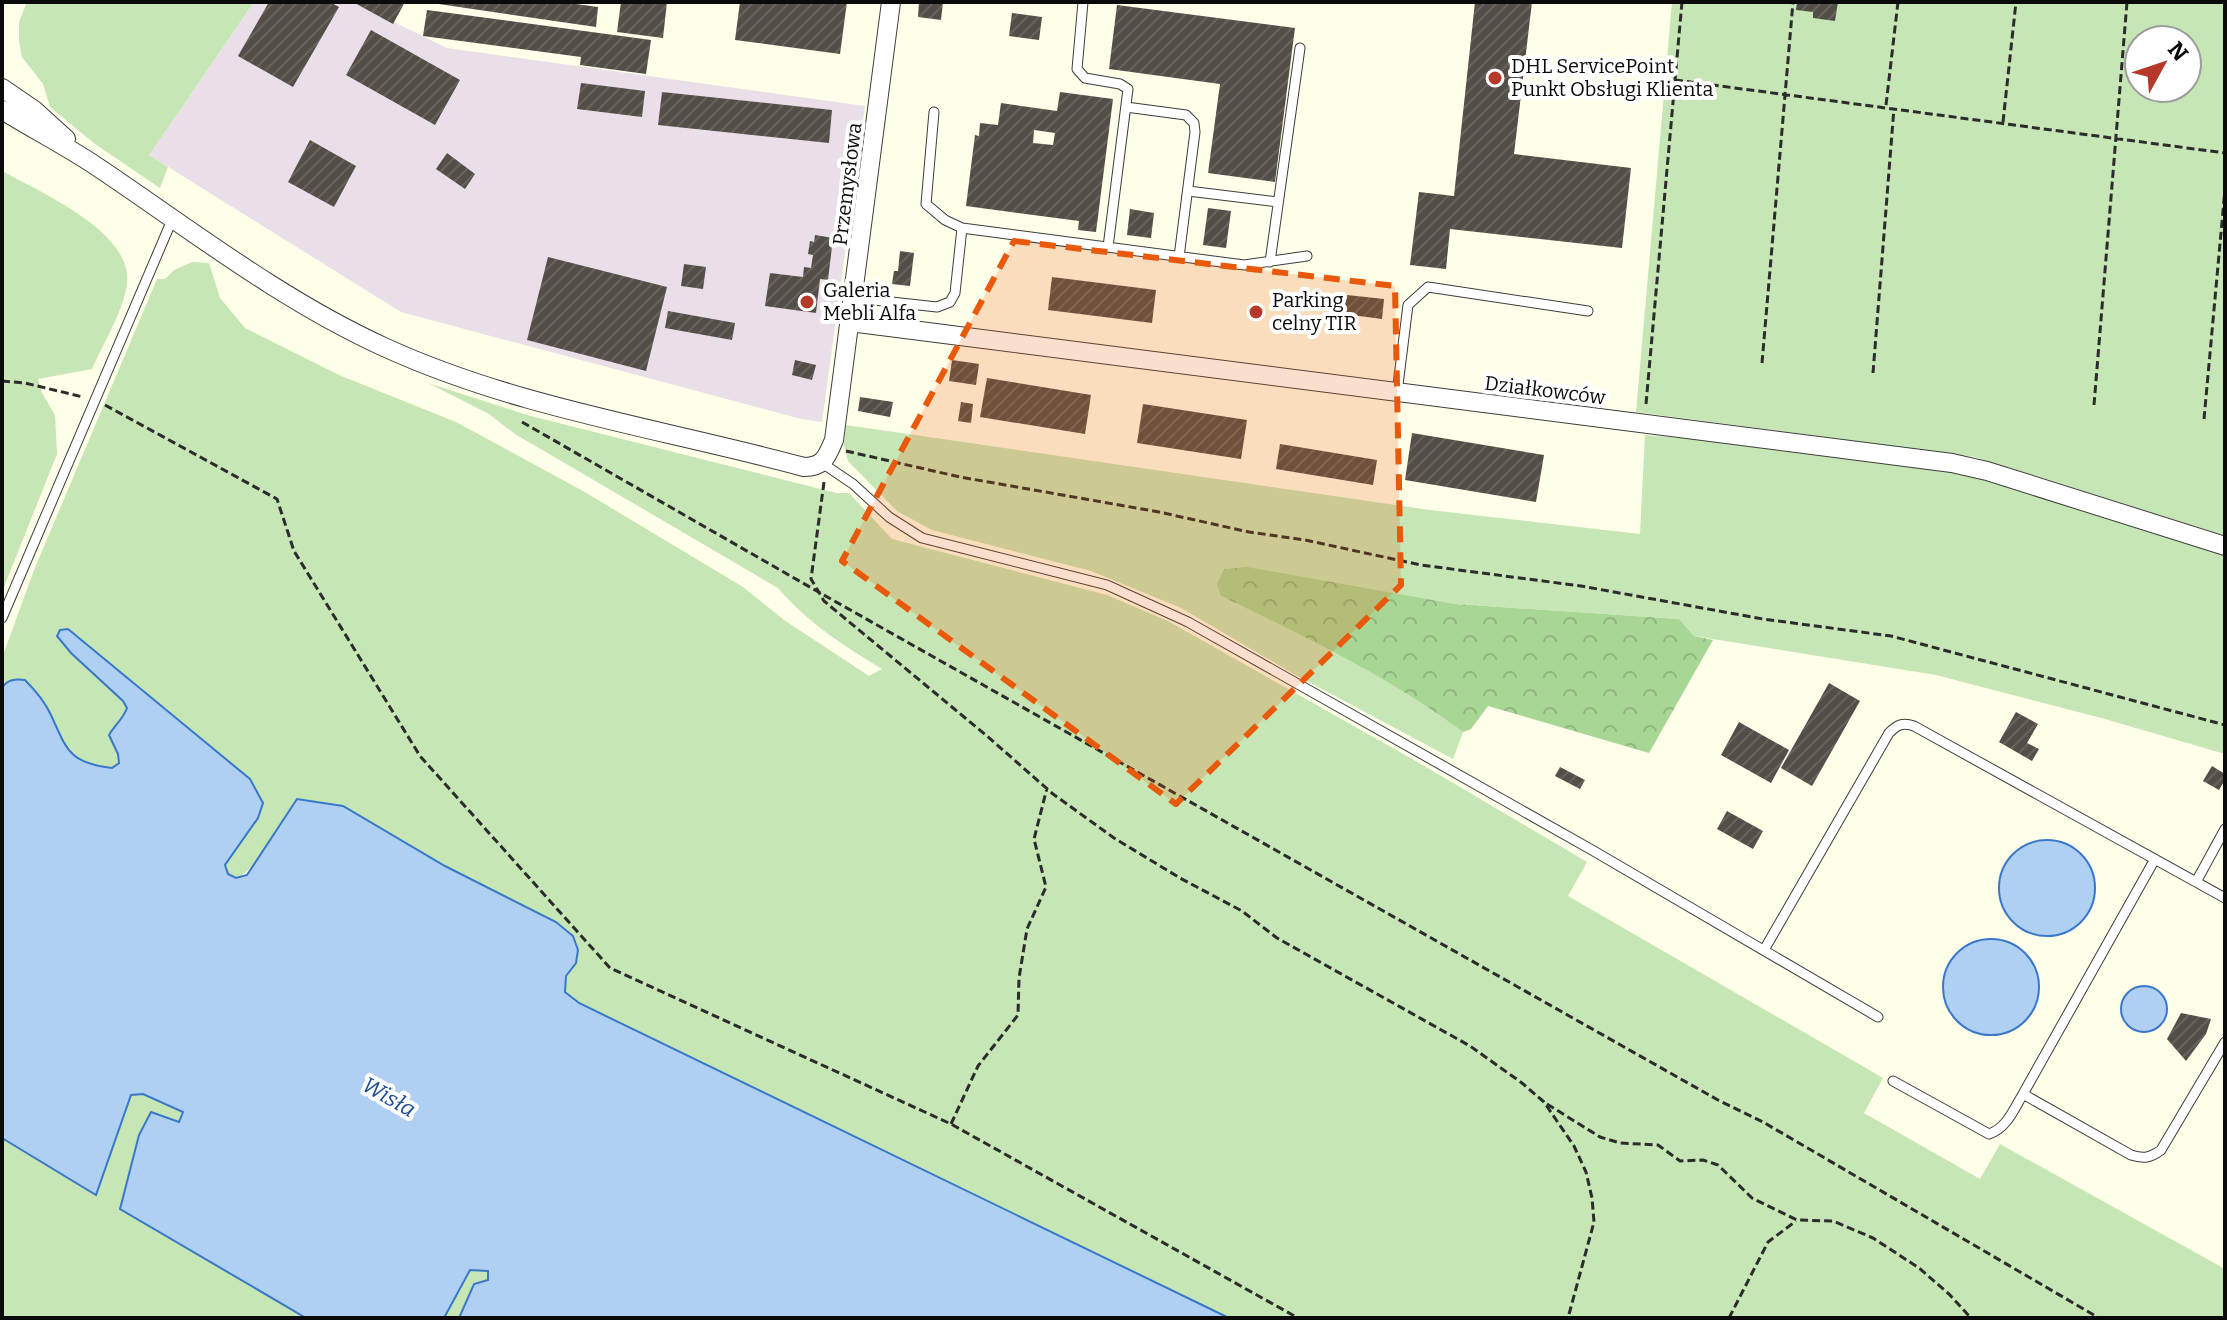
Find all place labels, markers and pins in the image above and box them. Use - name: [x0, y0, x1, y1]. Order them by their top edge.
- place label: DHL ServicePoint Punkt Obsługi Klienta: [1511, 54, 1713, 101]
- marker: DHL ServicePoint Punkt Obsługi Klienta: [1486, 69, 1504, 87]
- place label: Galeria Mebli Alfa: [823, 278, 916, 325]
- place label: Parking celny TIR: [1272, 288, 1357, 335]
- marker: Galeria Mebli Alfa: [798, 293, 816, 311]
- marker: Parking celny TIR: [1247, 303, 1265, 321]

